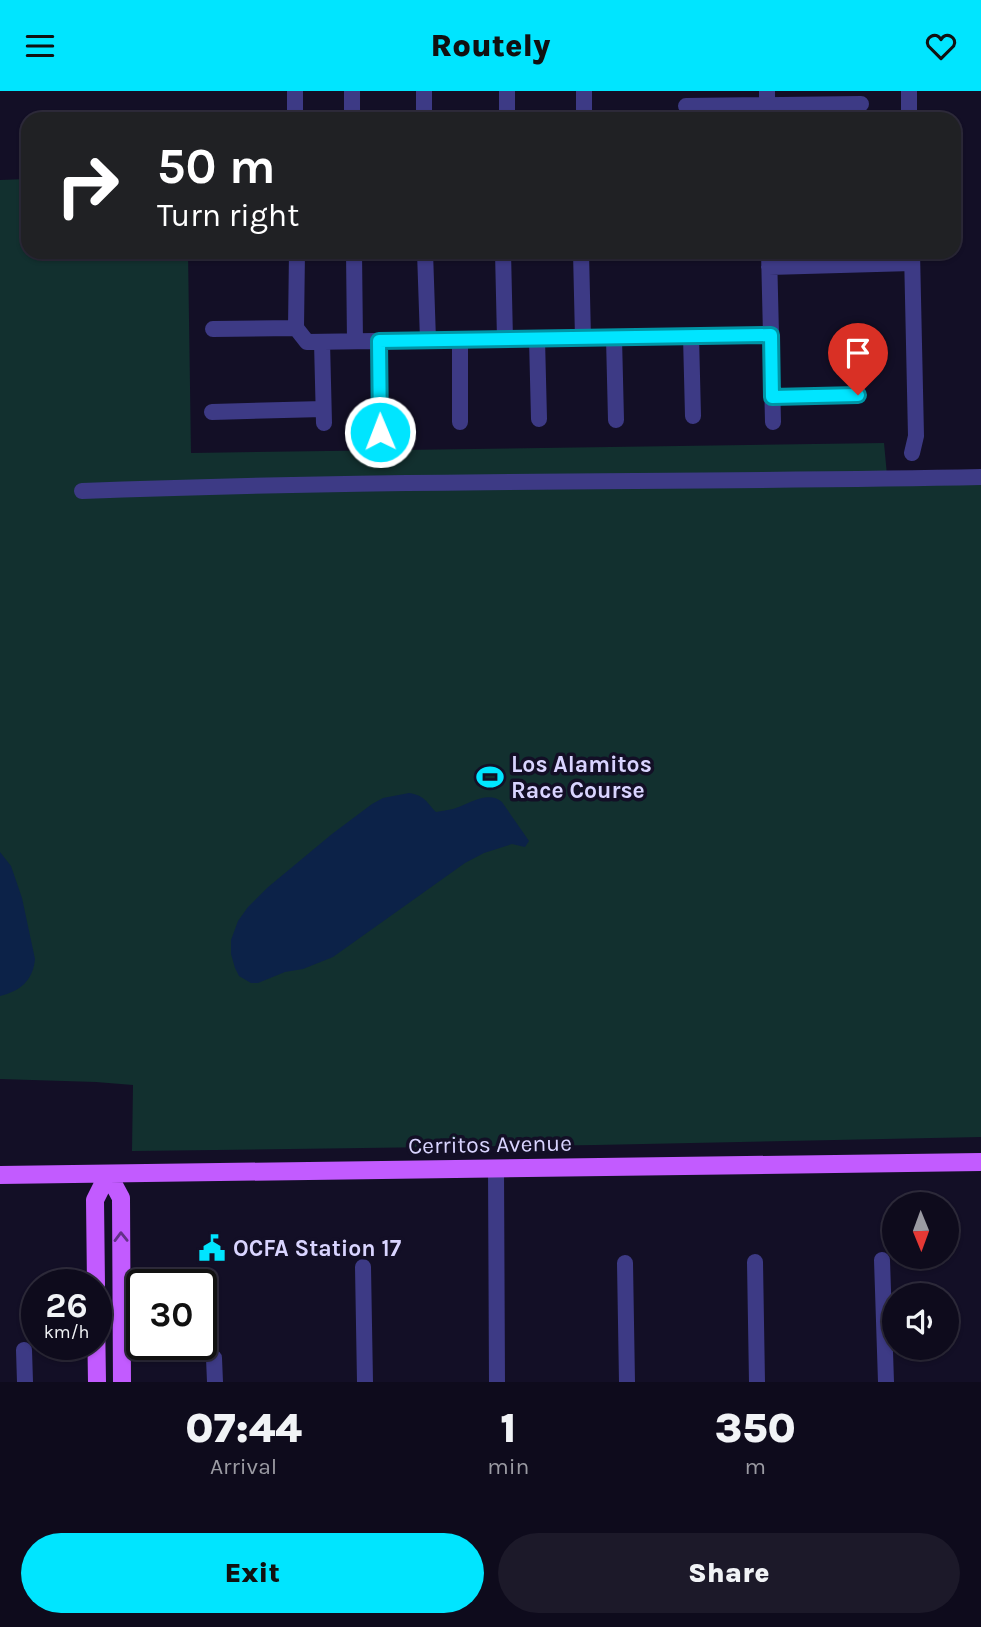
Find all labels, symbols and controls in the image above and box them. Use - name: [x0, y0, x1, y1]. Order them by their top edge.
- icon: menu: [21, 27, 59, 65]
- text: Routely: [431, 27, 550, 64]
- icon: heart: [922, 27, 960, 65]
- text: 50 m: [157, 138, 275, 195]
- icon: right: [42, 140, 133, 231]
- text: Turn right: [157, 197, 299, 234]
- pin: [828, 323, 888, 395]
- icon: arrive: [839, 334, 877, 372]
- position arrow: [343, 395, 417, 469]
- place label: Los Alamitos Race Course: [511, 751, 652, 804]
- sports icon: Los Alamitos Race Course: [475, 762, 505, 792]
- street label: Cerritos Avenue: [408, 1130, 572, 1159]
- north arrow: [882, 1192, 959, 1269]
- map controls: [882, 1192, 959, 1360]
- one-way arrow: [114, 1231, 129, 1242]
- public building icon: OCFA Station 17: [197, 1233, 227, 1263]
- place label: OCFA Station 17: [233, 1235, 402, 1262]
- speed limit sign: 30: [126, 1269, 217, 1360]
- button: sound: [882, 1283, 959, 1360]
- text: 26: [45, 1285, 88, 1326]
- text: km/h: [44, 1321, 89, 1343]
- text: 07:44: [185, 1403, 302, 1453]
- text: 1: [500, 1403, 516, 1453]
- text: 350: [715, 1403, 796, 1453]
- text: Arrival: [210, 1453, 277, 1480]
- text: min: [487, 1453, 529, 1480]
- text: m: [744, 1453, 766, 1480]
- button: Exit: [21, 1533, 484, 1613]
- button: Share: [498, 1533, 960, 1613]

